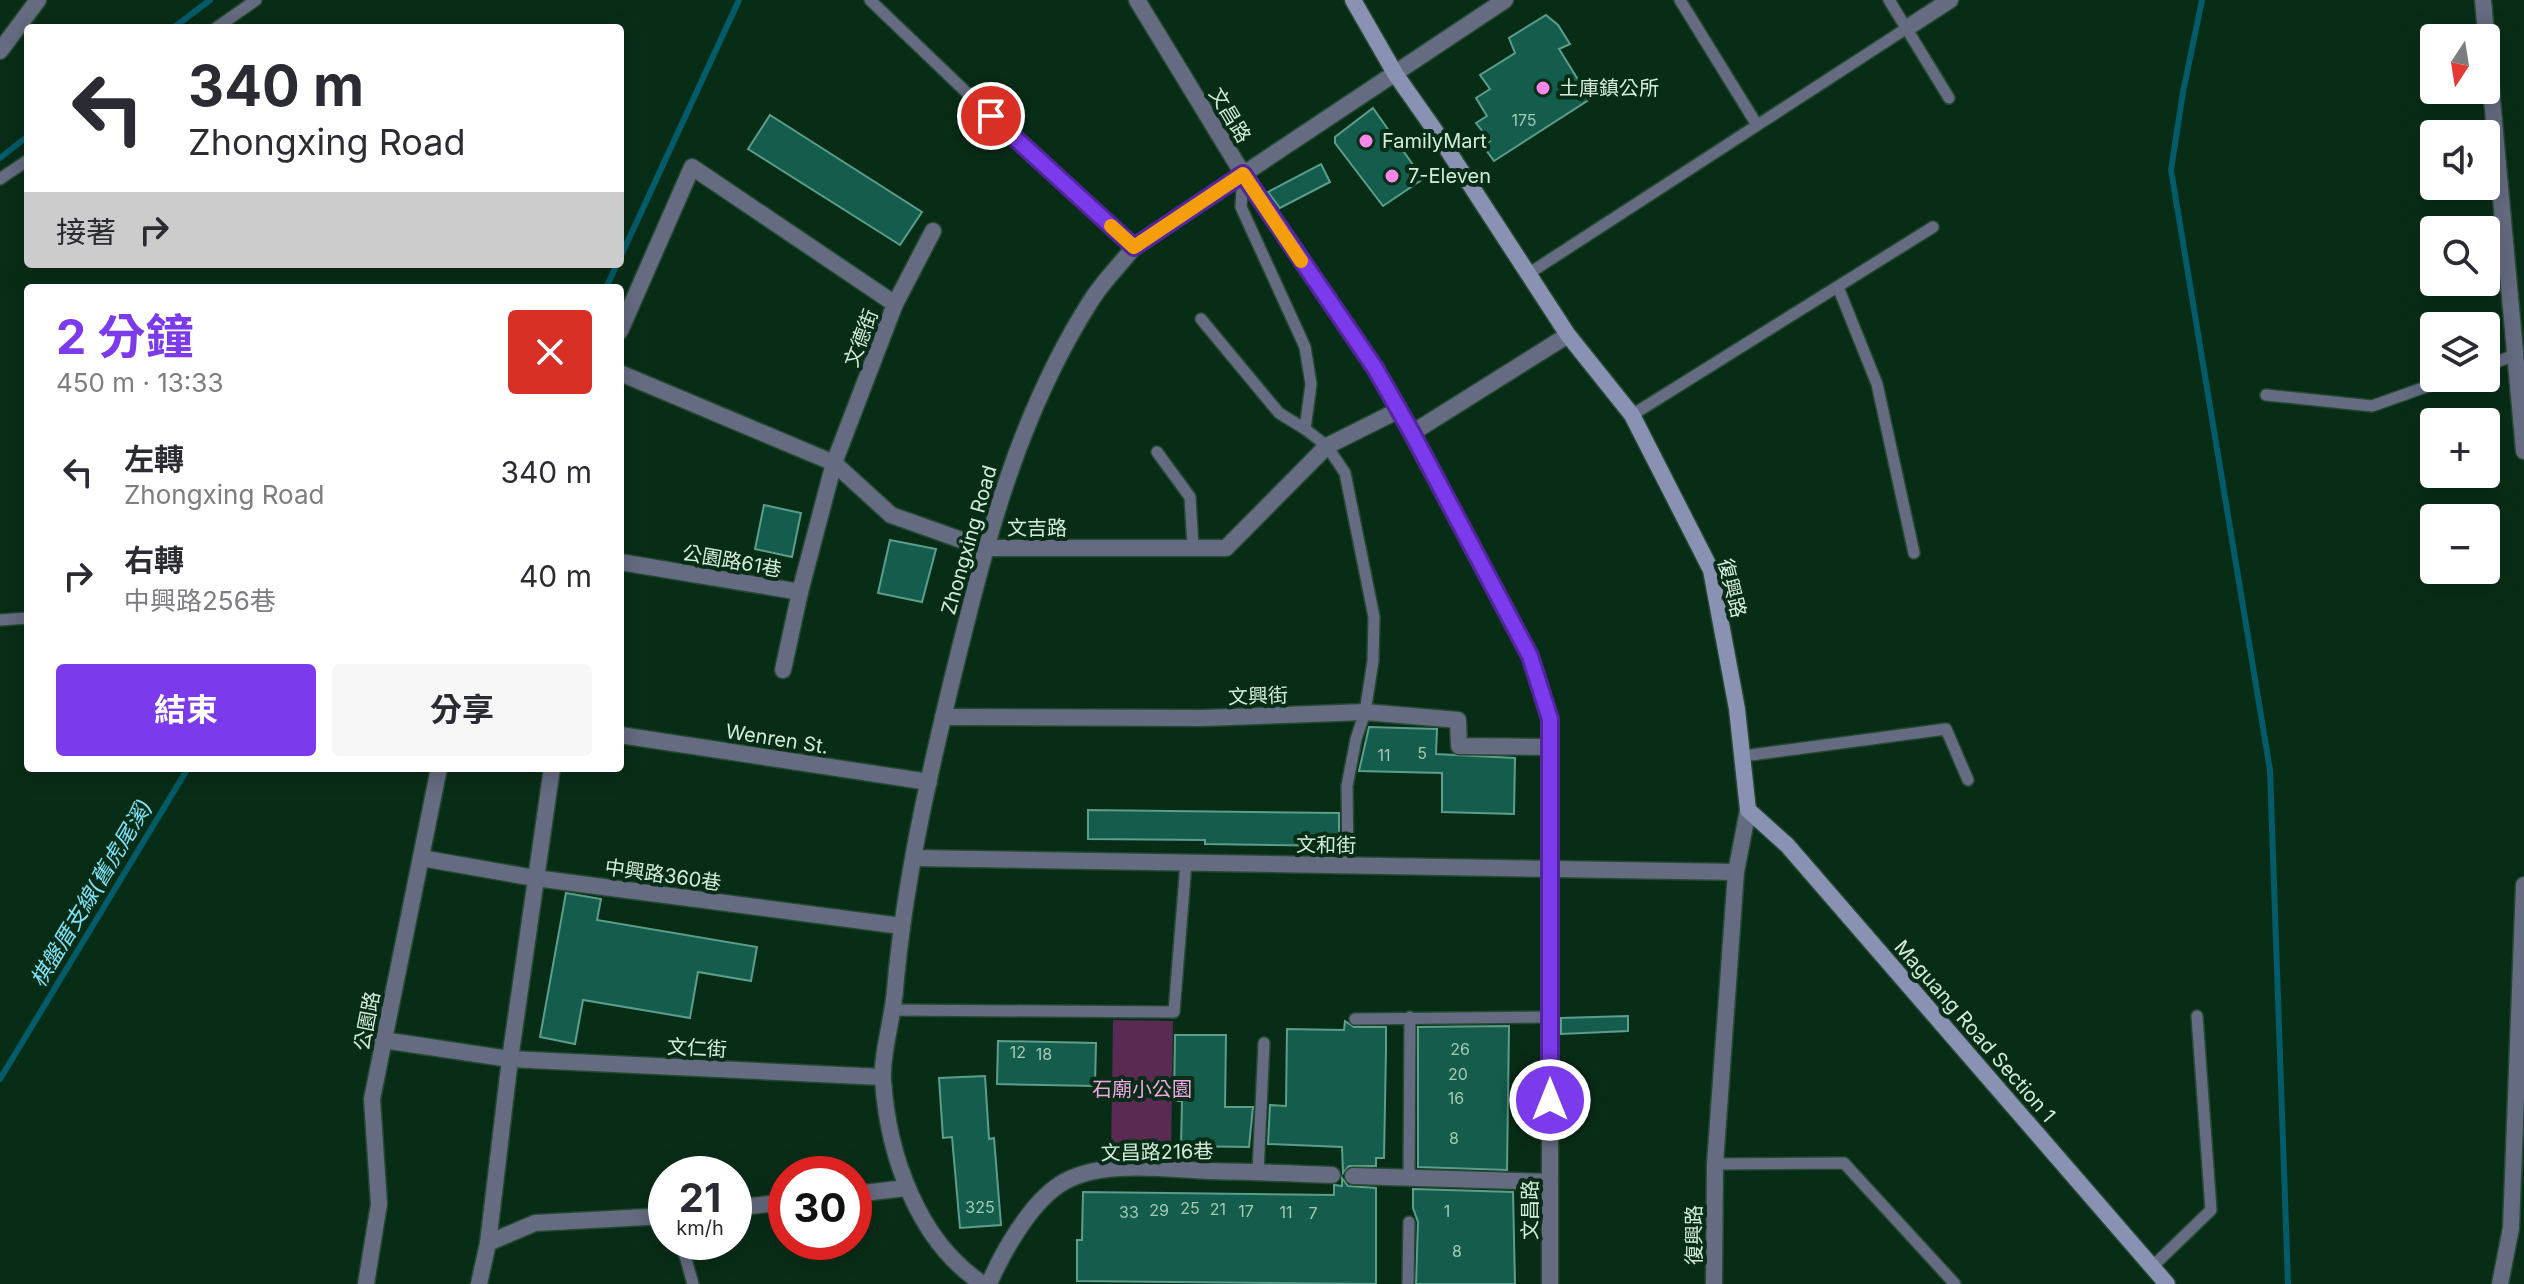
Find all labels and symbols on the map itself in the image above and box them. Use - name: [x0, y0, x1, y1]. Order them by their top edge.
- north arrow: [2420, 24, 2500, 104]
- place label: 土庫鎮公所: [1559, 76, 1659, 100]
- marker: 土庫鎮公所: [1534, 79, 1552, 97]
- pin: [957, 82, 1025, 150]
- street label: 文昌路: [1204, 83, 1256, 147]
- house number: 175: [1511, 110, 1537, 130]
- place label: FamilyMart: [1382, 129, 1487, 153]
- marker: FamilyMart: [1357, 132, 1375, 150]
- place label: 7-Eleven: [1408, 164, 1491, 188]
- marker: 7-Eleven: [1383, 167, 1401, 185]
- street label: 文德街: [839, 306, 883, 370]
- street label: Zhongxing Road: [936, 463, 1002, 617]
- street label: 文吉路: [1007, 516, 1067, 540]
- street label: 公園路61巷: [680, 540, 784, 582]
- street label: 復興路: [1713, 556, 1751, 620]
- street label: 文興街: [1228, 683, 1288, 709]
- street label: Wenren St.: [724, 719, 830, 759]
- house number: 5: [1417, 743, 1427, 763]
- house number: 11: [1377, 745, 1391, 765]
- water label: 棋盤厝支線(舊虎尾溪): [25, 795, 157, 991]
- street label: 文和街: [1296, 832, 1356, 858]
- street label: 中興路360巷: [603, 855, 723, 895]
- street label: Maguang Road Section 1: [1889, 935, 2061, 1127]
- street label: 公園路: [349, 989, 385, 1053]
- street label: 文仁街: [666, 1034, 728, 1062]
- house number: 26: [1450, 1039, 1470, 1059]
- house number: 12: [1010, 1042, 1026, 1062]
- house number: 18: [1036, 1044, 1052, 1064]
- position arrow: [1508, 1058, 1592, 1142]
- house number: 20: [1448, 1064, 1468, 1084]
- park label: 石廟小公園: [1092, 1077, 1192, 1101]
- house number: 16: [1448, 1088, 1464, 1108]
- house number: 8: [1449, 1128, 1459, 1148]
- street label: 文昌路216巷: [1100, 1139, 1214, 1165]
- speed limit sign: 30: [768, 1156, 872, 1260]
- street label: 文昌路: [1518, 1180, 1542, 1240]
- house number: 325: [965, 1197, 995, 1217]
- house number: 25: [1180, 1198, 1200, 1218]
- house number: 21: [1210, 1199, 1226, 1219]
- house number: 29: [1149, 1200, 1169, 1220]
- house number: 17: [1238, 1201, 1254, 1221]
- house number: 1: [1444, 1201, 1450, 1221]
- house number: 33: [1119, 1202, 1139, 1222]
- house number: 11: [1279, 1202, 1293, 1222]
- house number: 7: [1308, 1203, 1318, 1223]
- street label: 復興路: [1682, 1205, 1706, 1265]
- house number: 8: [1452, 1241, 1462, 1261]

